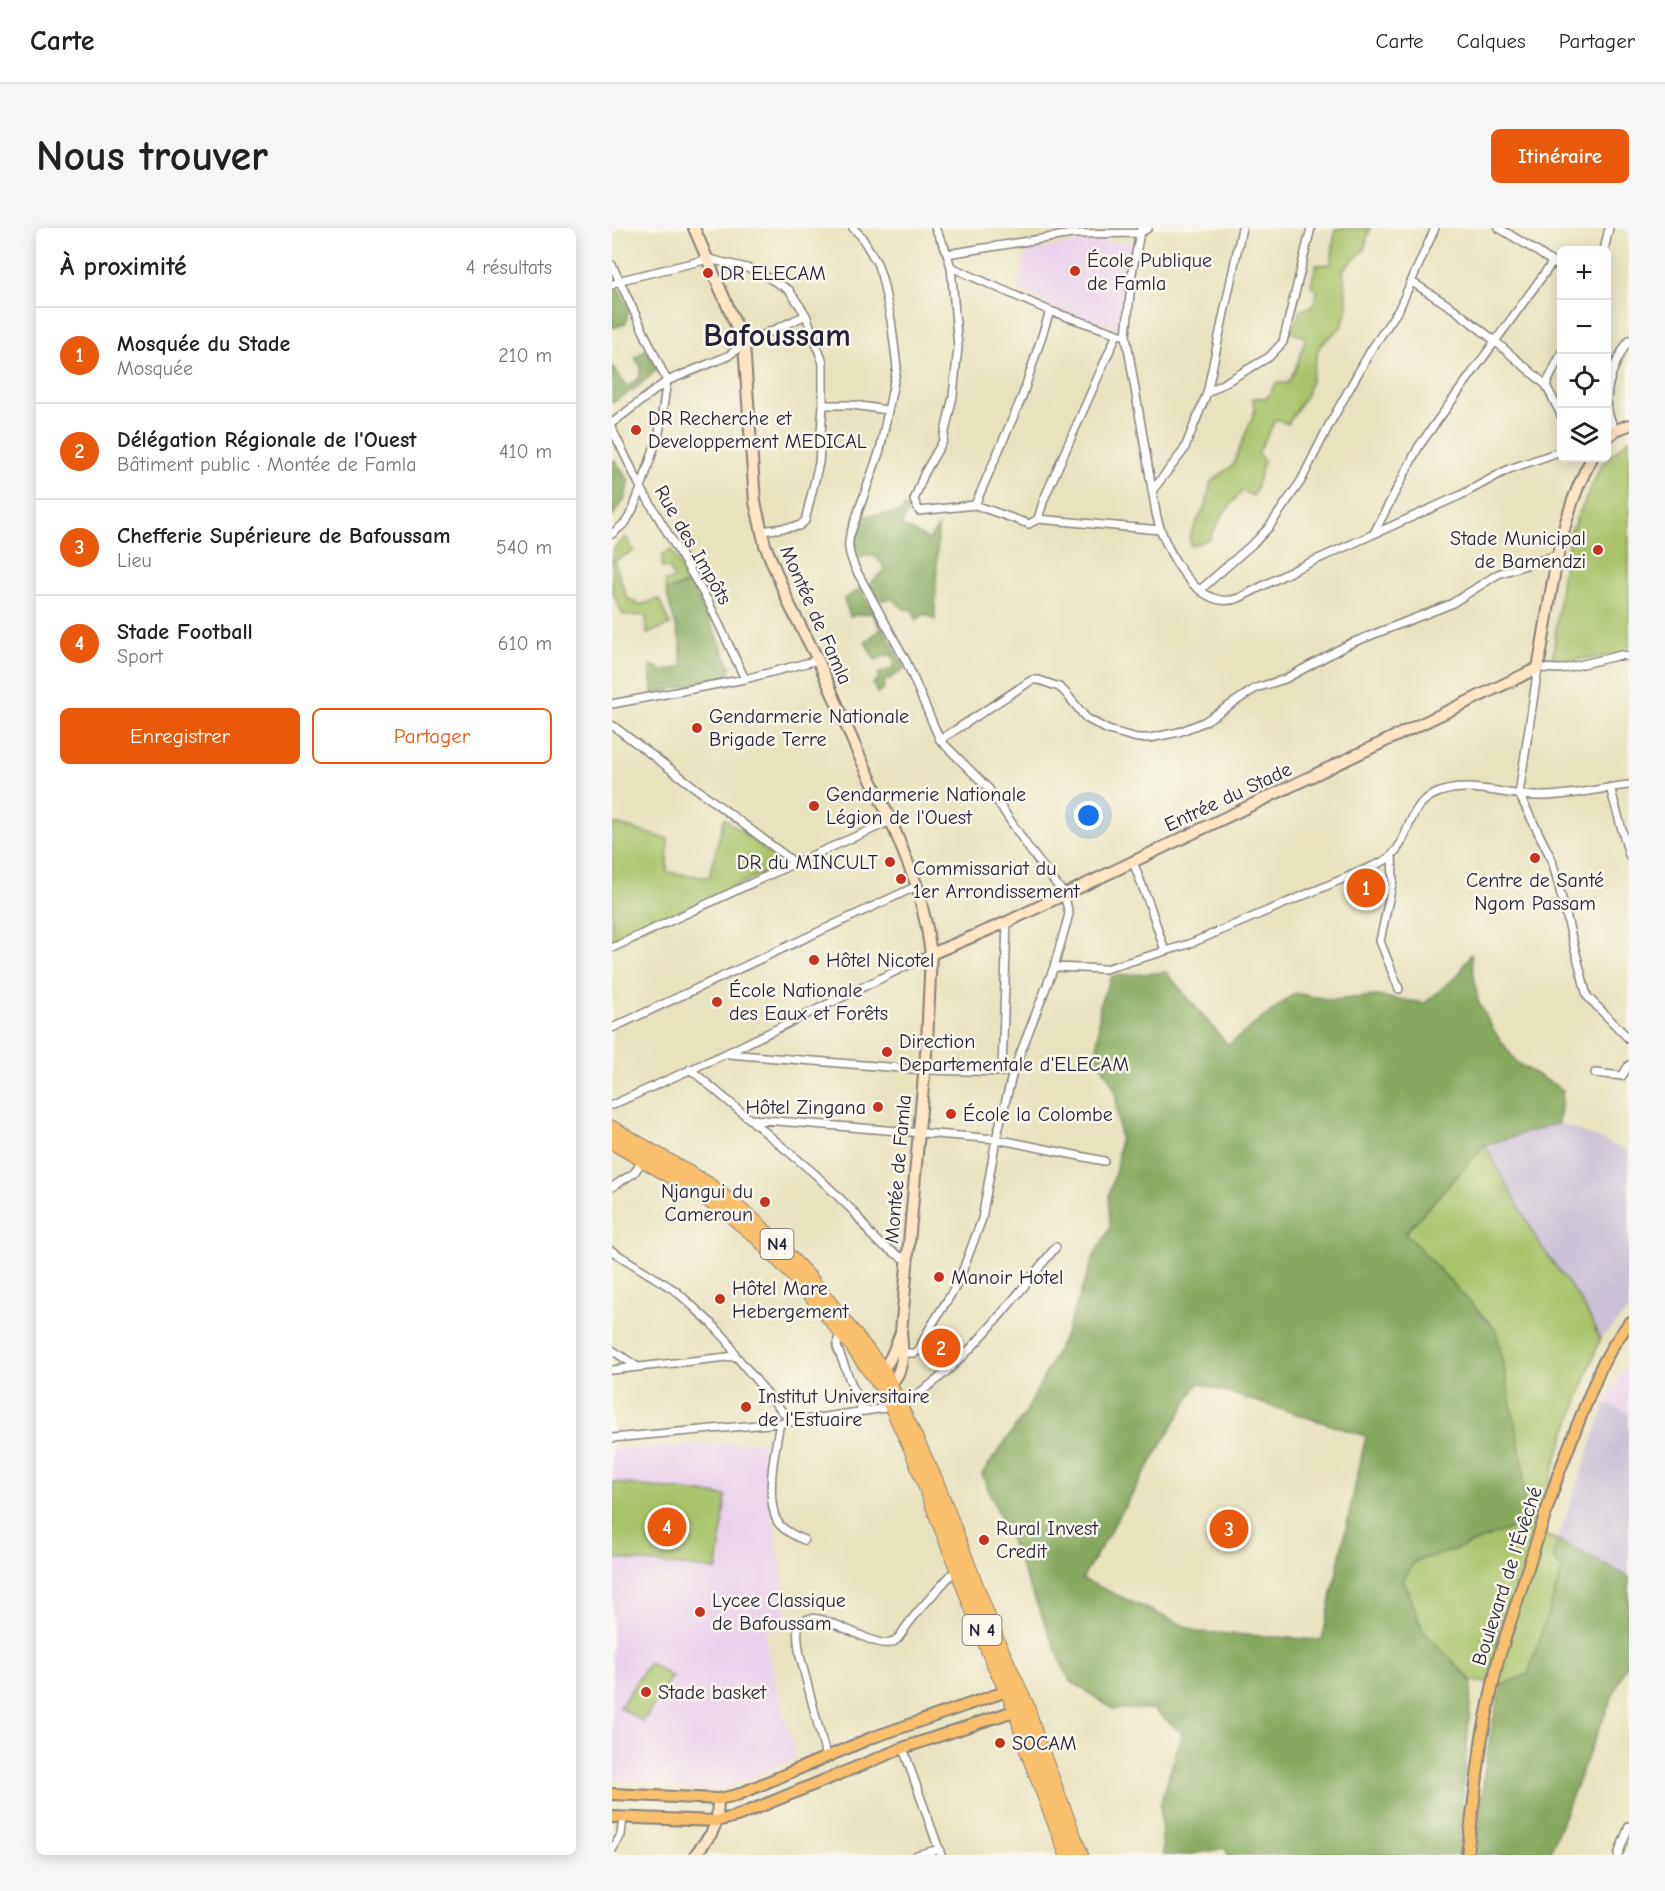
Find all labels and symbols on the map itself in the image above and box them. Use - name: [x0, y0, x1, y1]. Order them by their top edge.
- place label: École Publique de Famla: [1087, 249, 1212, 295]
- place label: DR ELECAM: [720, 262, 826, 285]
- marker: École Publique de Famla: [1068, 264, 1082, 278]
- marker: DR ELECAM: [701, 266, 715, 280]
- district label: Bafoussam: [703, 317, 851, 354]
- place label: DR Recherche et Developpement MEDICAL: [648, 407, 867, 453]
- marker: DR Recherche et Developpement MEDICAL: [629, 423, 643, 437]
- street label: Rue des Impôts: [650, 481, 736, 609]
- place label: Stade Municipal de Bamendzi: [1450, 527, 1586, 573]
- street label: Montée de Famla: [775, 542, 857, 688]
- marker: Stade Municipal de Bamendzi: [1591, 543, 1605, 557]
- place label: Gendarmerie Nationale Brigade Terre: [709, 705, 909, 751]
- marker: Gendarmerie Nationale Brigade Terre: [690, 721, 704, 735]
- street label: Entrée du Stade: [1161, 758, 1295, 836]
- place label: Gendarmerie Nationale Légion de l'Ouest: [826, 783, 1026, 829]
- marker: Gendarmerie Nationale Légion de l'Ouest: [807, 799, 821, 813]
- your location: [1074, 801, 1103, 830]
- place label: DR du MINCULT: [737, 851, 879, 874]
- marker: Centre de Santé Ngom Passam: [1528, 851, 1542, 865]
- marker: DR du MINCULT: [883, 855, 897, 869]
- place label: Commissariat du 1er Arrondissement: [913, 857, 1081, 903]
- pin: 1: [1346, 866, 1386, 910]
- place label: Centre de Santé Ngom Passam: [1466, 869, 1604, 915]
- marker: Commissariat du 1er Arrondissement: [894, 872, 908, 886]
- place label: Hôtel Nicotel: [826, 949, 934, 972]
- marker: Hôtel Nicotel: [807, 953, 821, 967]
- place label: École Nationale des Eaux et Forêts: [729, 979, 888, 1025]
- marker: École Nationale des Eaux et Forêts: [710, 995, 724, 1009]
- place label: Direction Departementale d'ELECAM: [899, 1030, 1129, 1076]
- marker: Direction Departementale d'ELECAM: [880, 1045, 894, 1059]
- street label: Montée de Famla: [880, 1094, 916, 1244]
- place label: Hôtel Zingana: [745, 1096, 866, 1119]
- marker: Hôtel Zingana: [871, 1100, 885, 1114]
- place label: École la Colombe: [963, 1103, 1113, 1126]
- marker: École la Colombe: [944, 1107, 958, 1121]
- place label: Njangui du Cameroun: [661, 1180, 753, 1226]
- marker: Njangui du Cameroun: [758, 1195, 772, 1209]
- road number: N4: [760, 1229, 794, 1259]
- place label: Manoir Hotel: [951, 1266, 1063, 1289]
- marker: Manoir Hotel: [932, 1270, 946, 1284]
- place label: Hôtel Mare Hebergement: [732, 1277, 850, 1323]
- marker: Hôtel Mare Hebergement: [713, 1292, 727, 1306]
- pin: 2: [922, 1326, 960, 1370]
- place label: Institut Universitaire de l'Estuaire: [758, 1385, 930, 1431]
- marker: Institut Universitaire de l'Estuaire: [739, 1400, 753, 1414]
- street label: Boulevard de l'Évêché: [1467, 1484, 1547, 1668]
- pin: 4: [648, 1504, 686, 1550]
- pin: 3: [1210, 1506, 1248, 1552]
- place label: Rural Invest Credit: [996, 1517, 1099, 1563]
- marker: Rural Invest Credit: [977, 1533, 991, 1547]
- place label: Lycee Classique de Bafoussam: [712, 1589, 846, 1635]
- marker: Lycee Classique de Bafoussam: [693, 1605, 707, 1619]
- road number: N 4: [962, 1615, 1001, 1645]
- place label: Stade basket: [658, 1681, 767, 1704]
- marker: Stade basket: [639, 1685, 653, 1699]
- place label: SOCAM: [1012, 1732, 1077, 1755]
- marker: SOCAM: [993, 1736, 1007, 1750]

